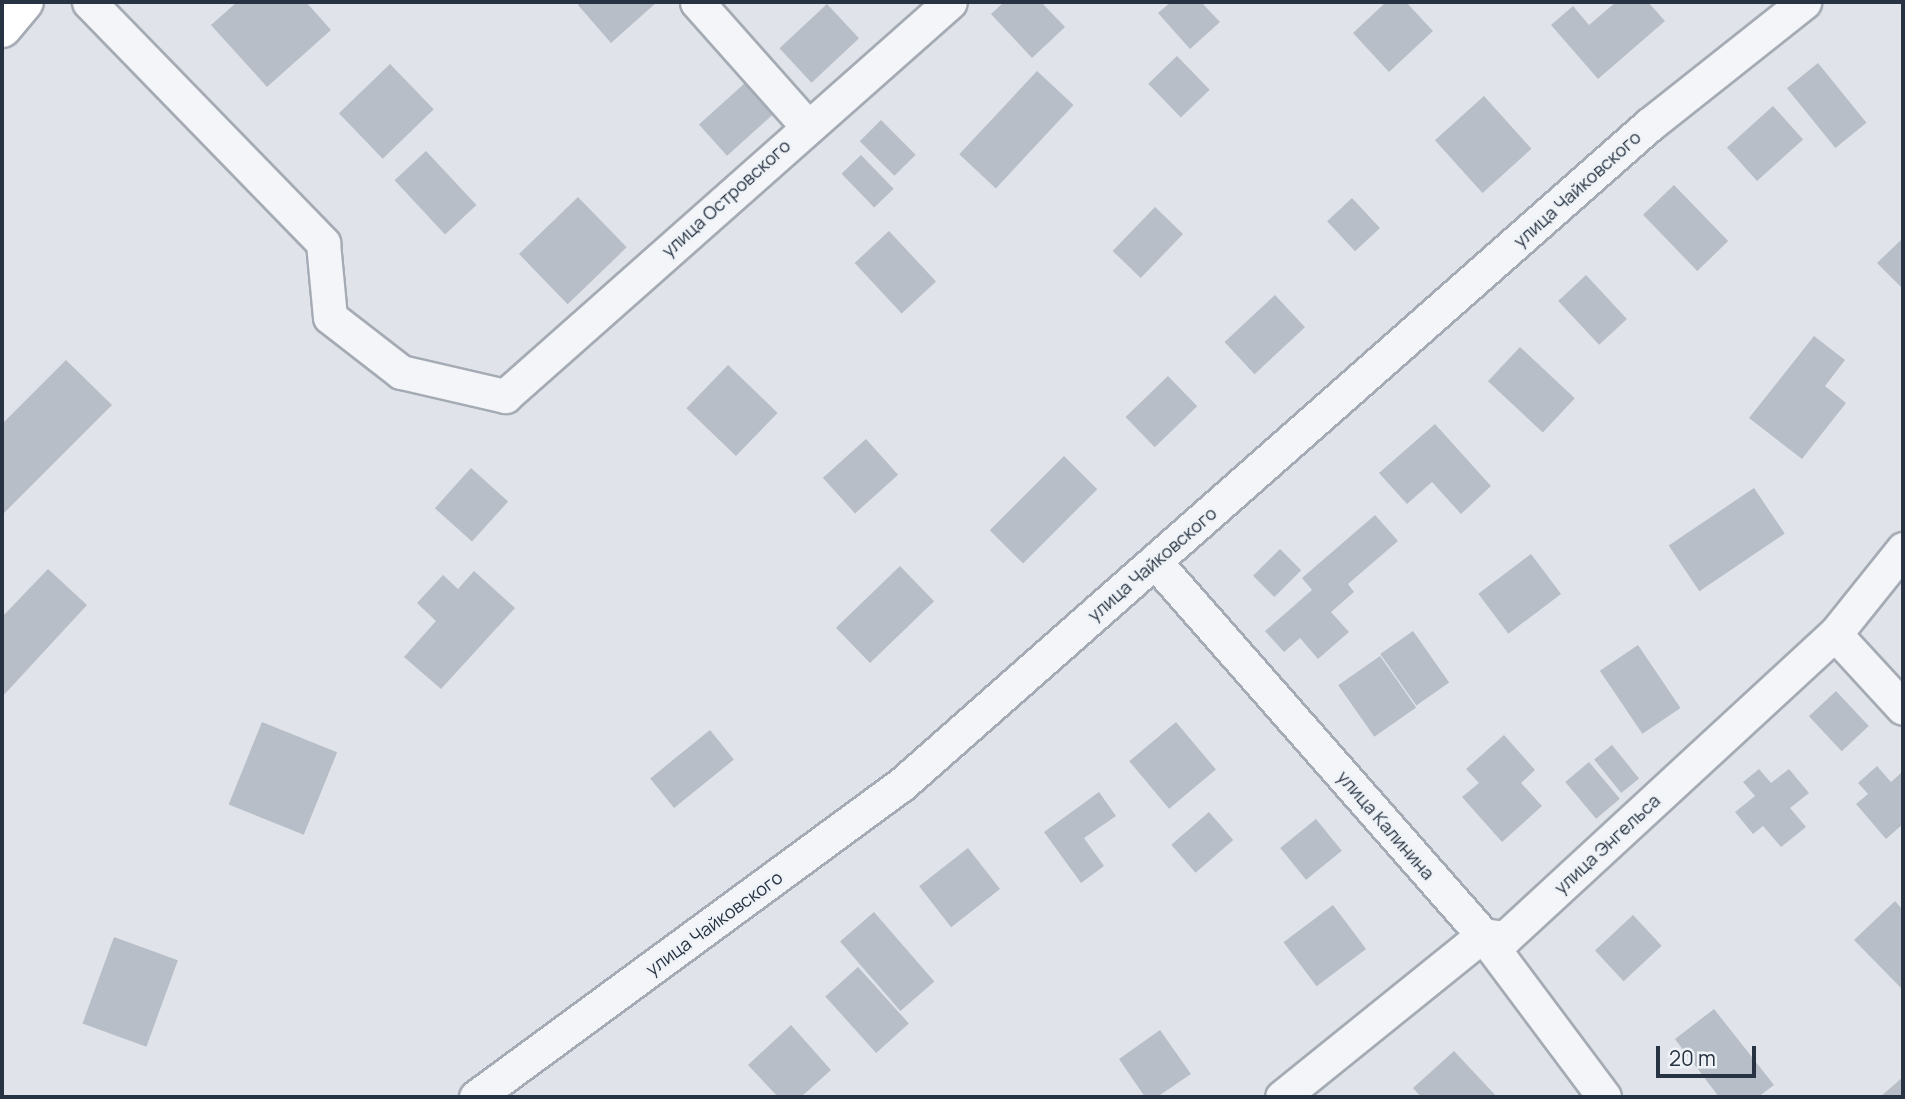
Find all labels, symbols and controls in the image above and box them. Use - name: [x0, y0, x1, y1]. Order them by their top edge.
- street label: улица Чайковского: [1509, 126, 1645, 252]
- street label: улица Островского: [657, 135, 795, 261]
- street label: улица Чайковского: [1083, 502, 1221, 626]
- street label: улица Калинина: [1333, 766, 1439, 884]
- street label: улица Энгельса: [1550, 790, 1664, 898]
- street label: улица Чайковского: [641, 866, 787, 980]
- scale bar: [1660, 1032, 1760, 1076]
- text: 20 m: [1669, 1044, 1716, 1072]

